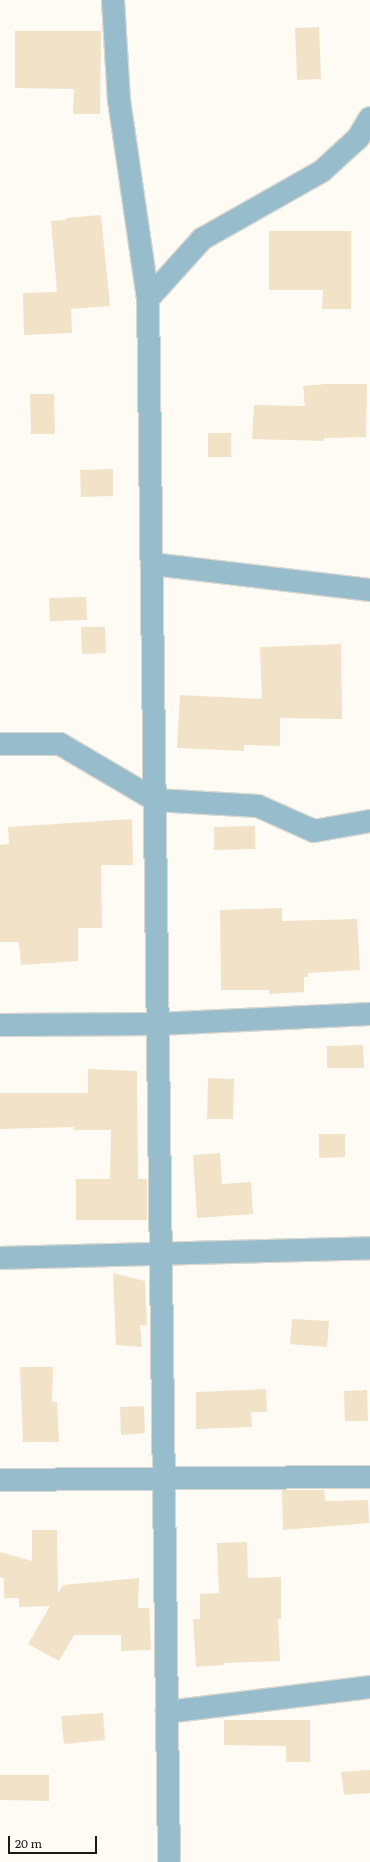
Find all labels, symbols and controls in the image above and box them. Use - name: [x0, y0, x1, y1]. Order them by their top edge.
- scale bar: [10, 1828, 99, 1854]
- text: 20 m: [15, 1834, 42, 1852]

